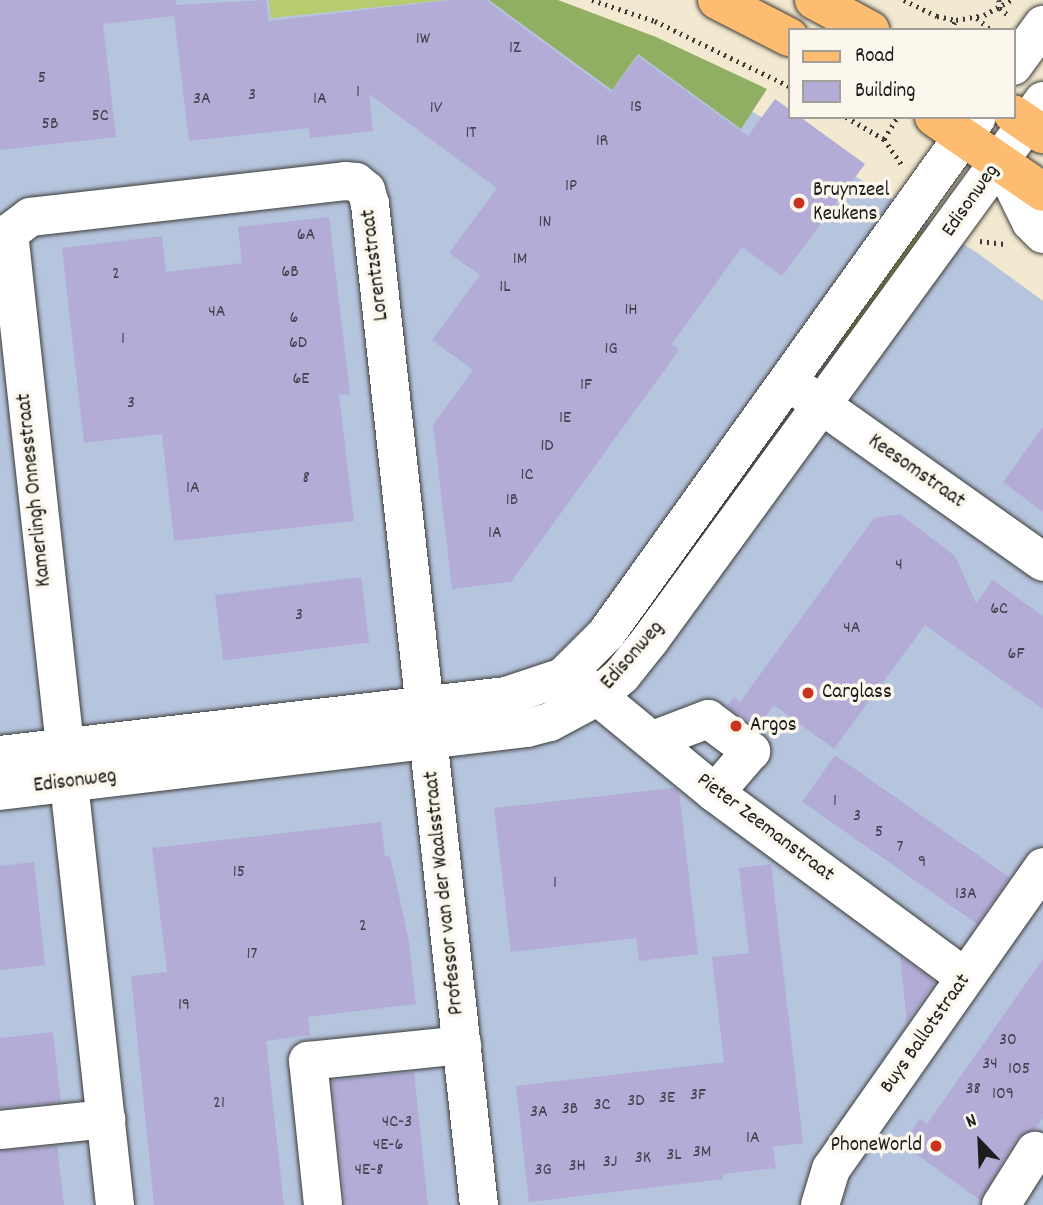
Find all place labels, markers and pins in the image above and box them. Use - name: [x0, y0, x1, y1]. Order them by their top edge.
- place label: Bruynzeel Keukens: [813, 178, 889, 228]
- marker: Bruynzeel Keukens: [791, 195, 807, 211]
- place label: Carglass: [822, 680, 892, 706]
- marker: Carglass: [800, 685, 816, 701]
- place label: Argos: [750, 713, 797, 739]
- marker: Argos: [728, 718, 744, 734]
- place label: PhoneWorld: [831, 1133, 922, 1159]
- marker: PhoneWorld: [928, 1138, 944, 1154]

